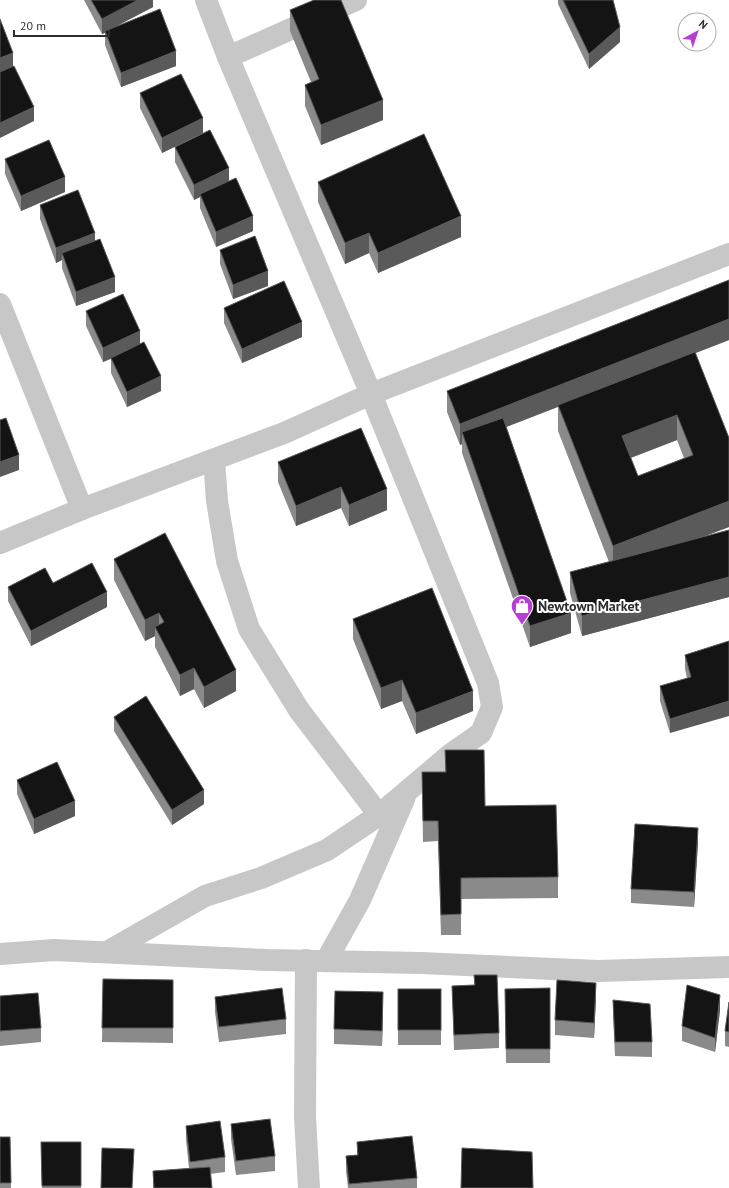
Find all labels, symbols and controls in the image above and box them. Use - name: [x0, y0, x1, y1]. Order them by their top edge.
- scale bar: [14, 12, 109, 38]
- north arrow: [677, 12, 717, 52]
- text: N: [696, 17, 711, 32]
- text: 20 m: [20, 18, 46, 33]
- shop icon: Newtown Market: [509, 593, 535, 626]
- place label: Newtown Market: [538, 597, 640, 615]

